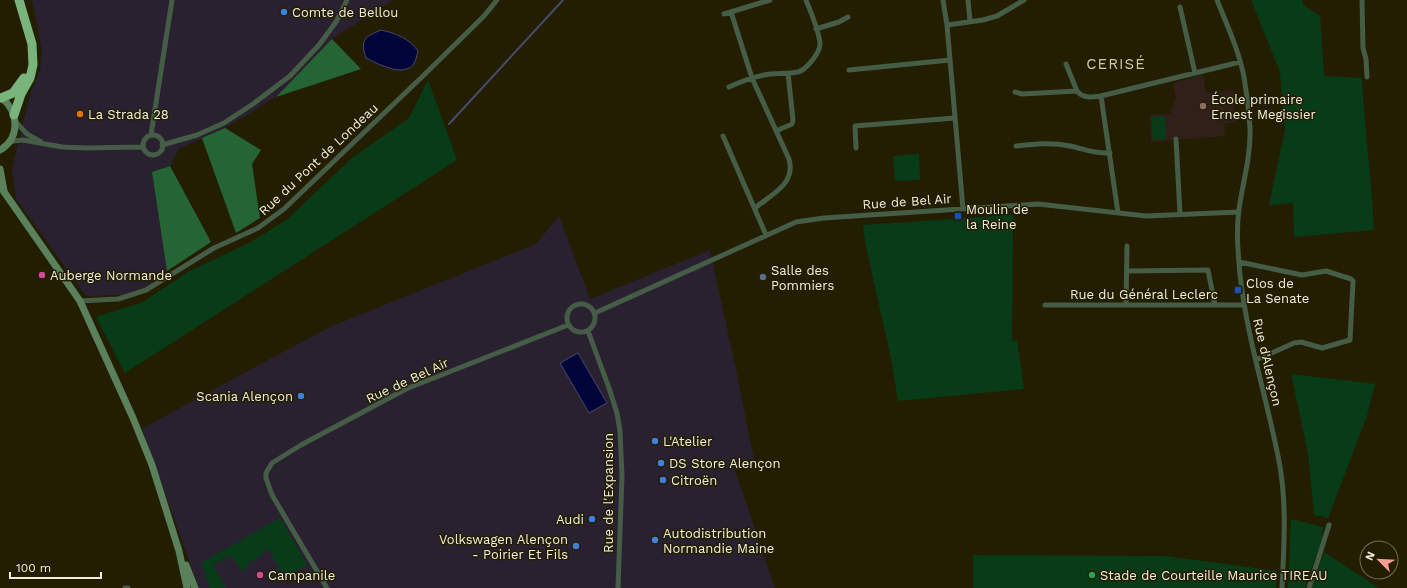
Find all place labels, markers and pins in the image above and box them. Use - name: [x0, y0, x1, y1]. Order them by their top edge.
- place label: Comte de Bellou: [292, 5, 398, 20]
- marker: Comte de Bellou: [279, 7, 289, 17]
- place label: École primaire Ernest Megissier: [1211, 91, 1316, 122]
- marker: École primaire Ernest Megissier: [1198, 101, 1208, 111]
- place label: La Strada 28: [88, 107, 169, 122]
- marker: La Strada 28: [75, 109, 85, 119]
- place label: Moulin de la Reine: [966, 202, 1028, 232]
- marker: Moulin de la Reine: [953, 211, 963, 221]
- place label: Salle des Pommiers: [771, 263, 834, 293]
- place label: Auberge Normande: [50, 268, 172, 283]
- marker: Auberge Normande: [37, 270, 47, 280]
- marker: Salle des Pommiers: [758, 272, 768, 282]
- place label: Clos de La Senate: [1246, 276, 1309, 306]
- marker: Clos de La Senate: [1233, 285, 1243, 295]
- place label: Scania Alençon: [196, 389, 293, 404]
- marker: Scania Alençon: [296, 391, 306, 401]
- place label: L'Atelier: [663, 434, 712, 449]
- marker: L'Atelier: [650, 436, 660, 446]
- place label: DS Store Alençon: [669, 456, 780, 471]
- marker: DS Store Alençon: [656, 458, 666, 468]
- place label: Citroën: [671, 473, 717, 488]
- marker: Citroën: [658, 475, 668, 485]
- place label: Audi: [556, 512, 584, 527]
- marker: Audi: [587, 514, 597, 524]
- place label: Autodistribution Normandie Maine: [663, 526, 774, 556]
- place label: Volkswagen Alençon - Poirier Et Fils: [439, 532, 568, 562]
- marker: Autodistribution Normandie Maine: [650, 535, 660, 545]
- marker: Volkswagen Alençon - Poirier Et Fils: [571, 541, 581, 551]
- place label: Campanile: [268, 568, 335, 583]
- place label: Stade de Courteille Maurice TIREAU: [1100, 568, 1327, 583]
- marker: Campanile: [255, 570, 265, 580]
- marker: Stade de Courteille Maurice TIREAU: [1087, 570, 1097, 580]

